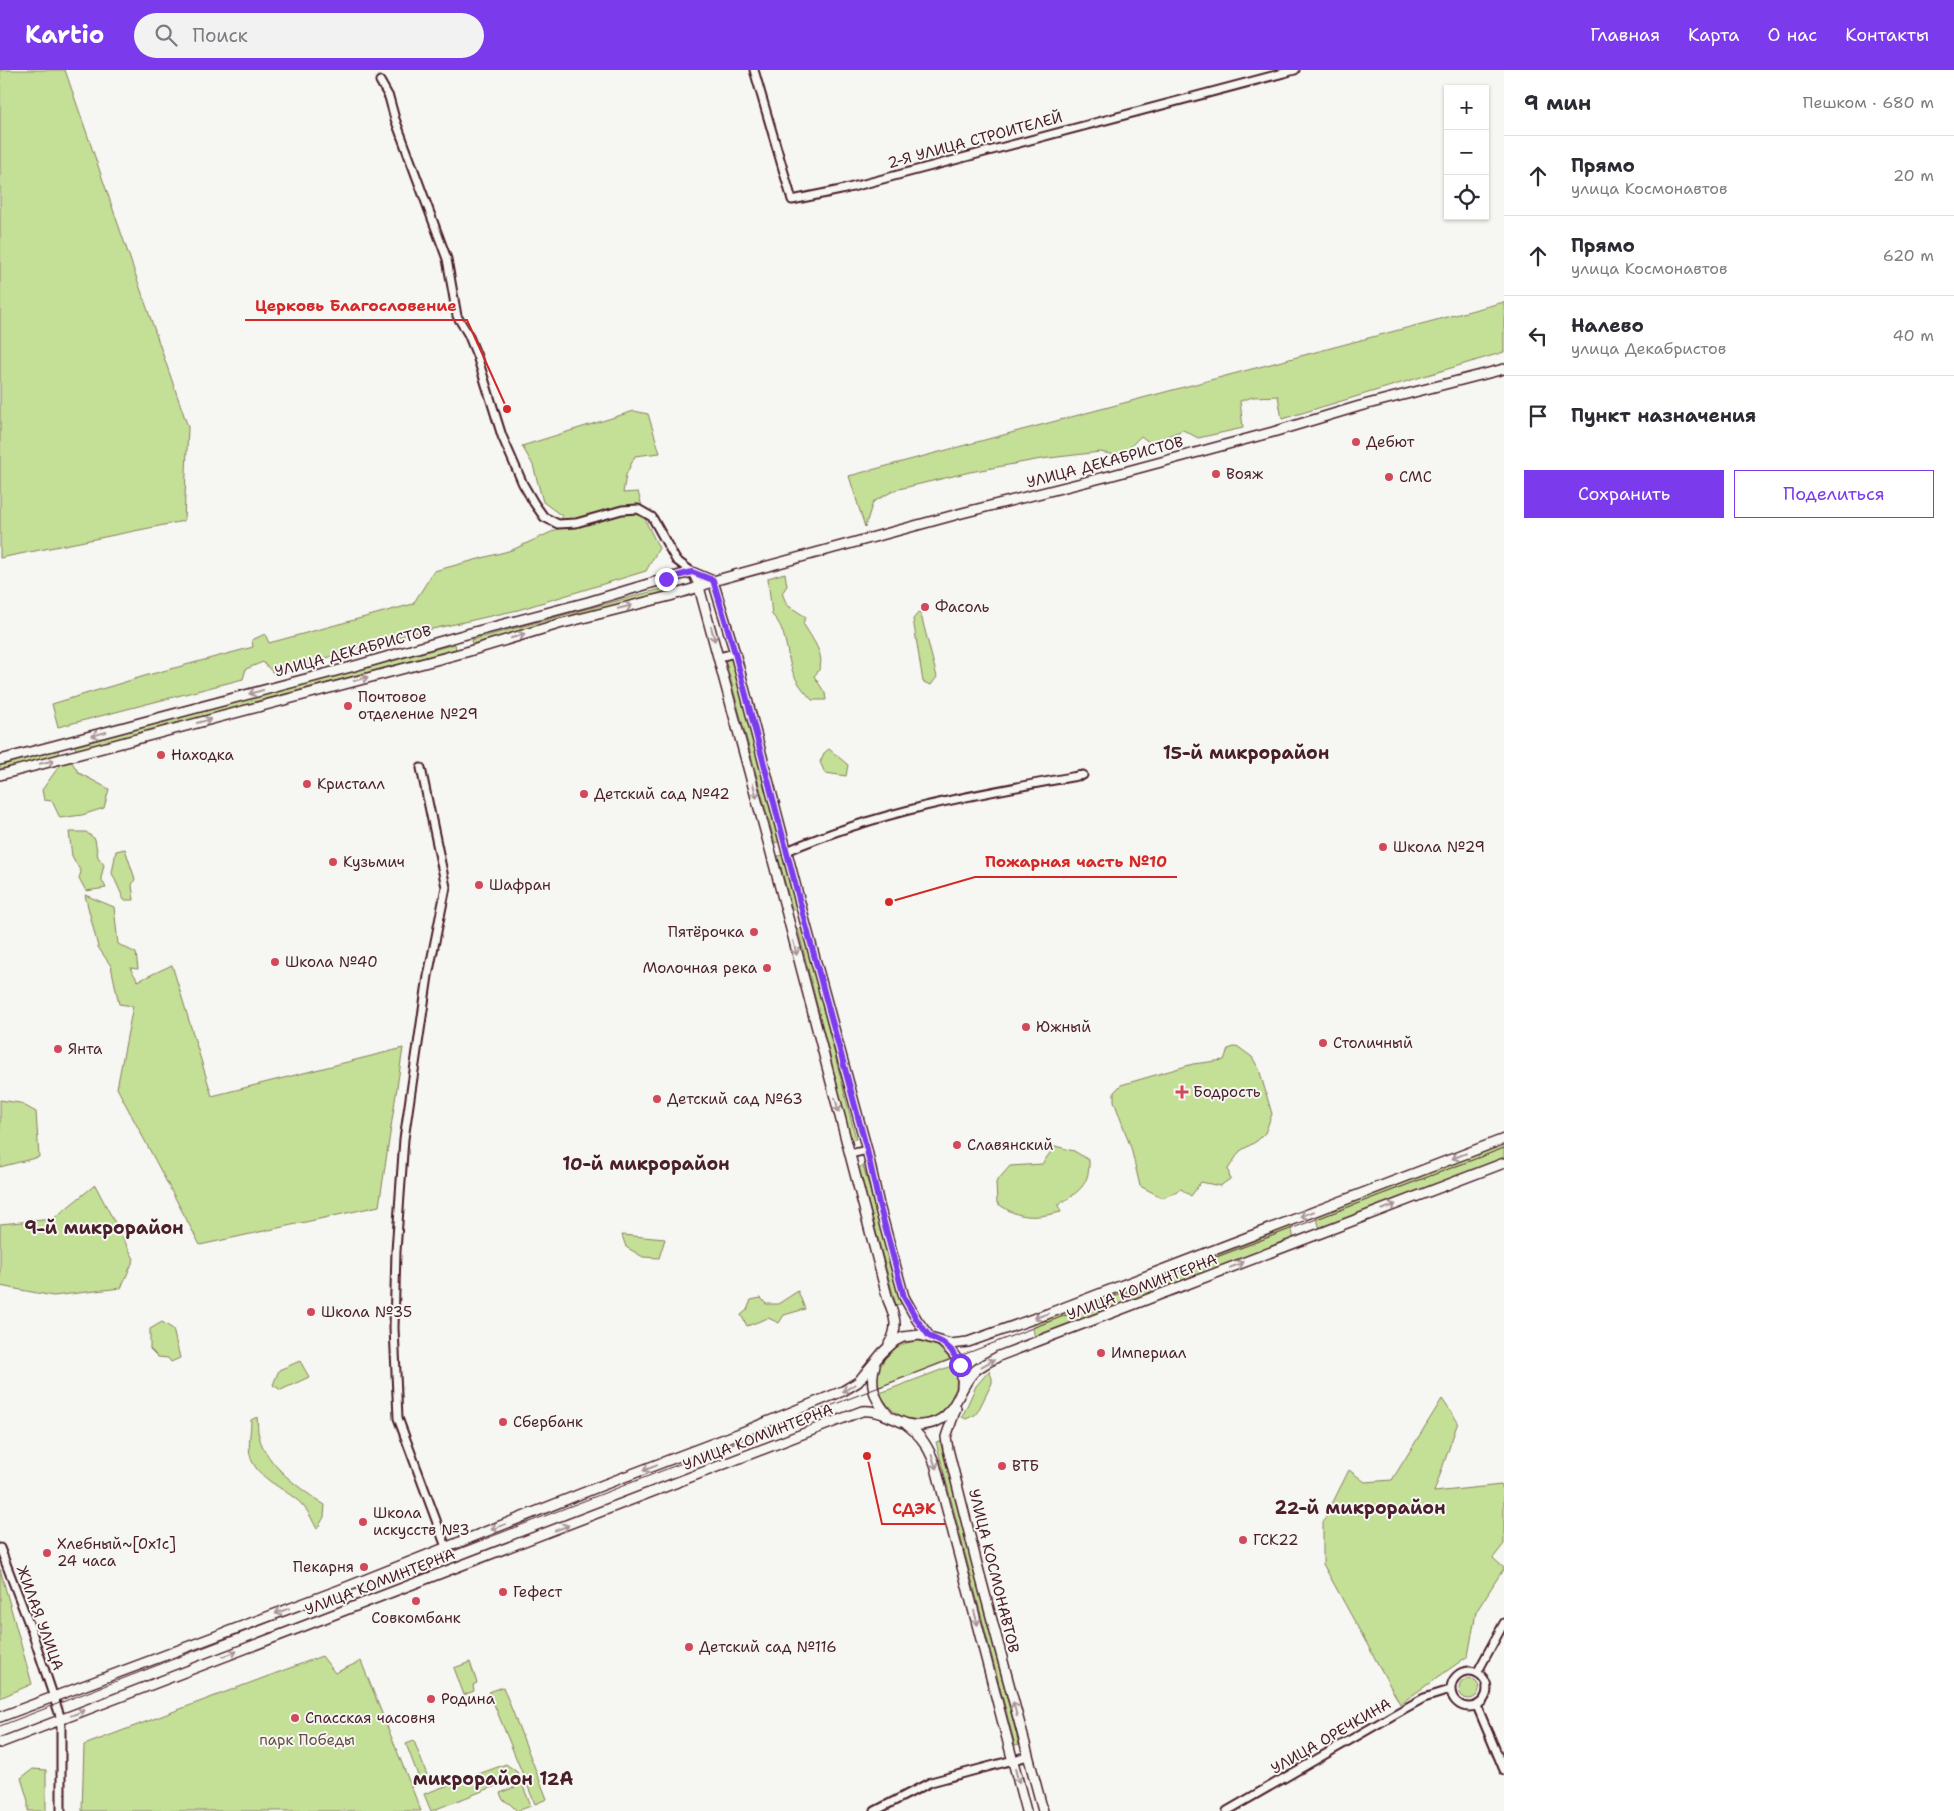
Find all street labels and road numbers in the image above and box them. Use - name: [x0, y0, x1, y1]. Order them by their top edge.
- street label: 2-Я УЛИЦА СТРОИТЕЛЕЙ: [885, 106, 1065, 173]
- street label: УЛИЦА ДЕКАБРИСТОВ: [1024, 431, 1186, 493]
- street label: УЛИЦА ДЕКАБРИСТОВ: [272, 620, 434, 682]
- street label: УЛИЦА КОМИНТЕРНА: [1064, 1249, 1220, 1325]
- street label: УЛИЦА КОМИНТЕРНА: [680, 1399, 836, 1475]
- street label: УЛИЦА КОСМОНАВТОВ: [964, 1487, 1024, 1655]
- street label: УЛИЦА КОМИНТЕРНА: [302, 1544, 458, 1620]
- street label: ЖИЛАЯ УЛИЦА: [12, 1563, 68, 1673]
- street label: УЛИЦА ОРЕЧКИНА: [1267, 1693, 1395, 1779]

